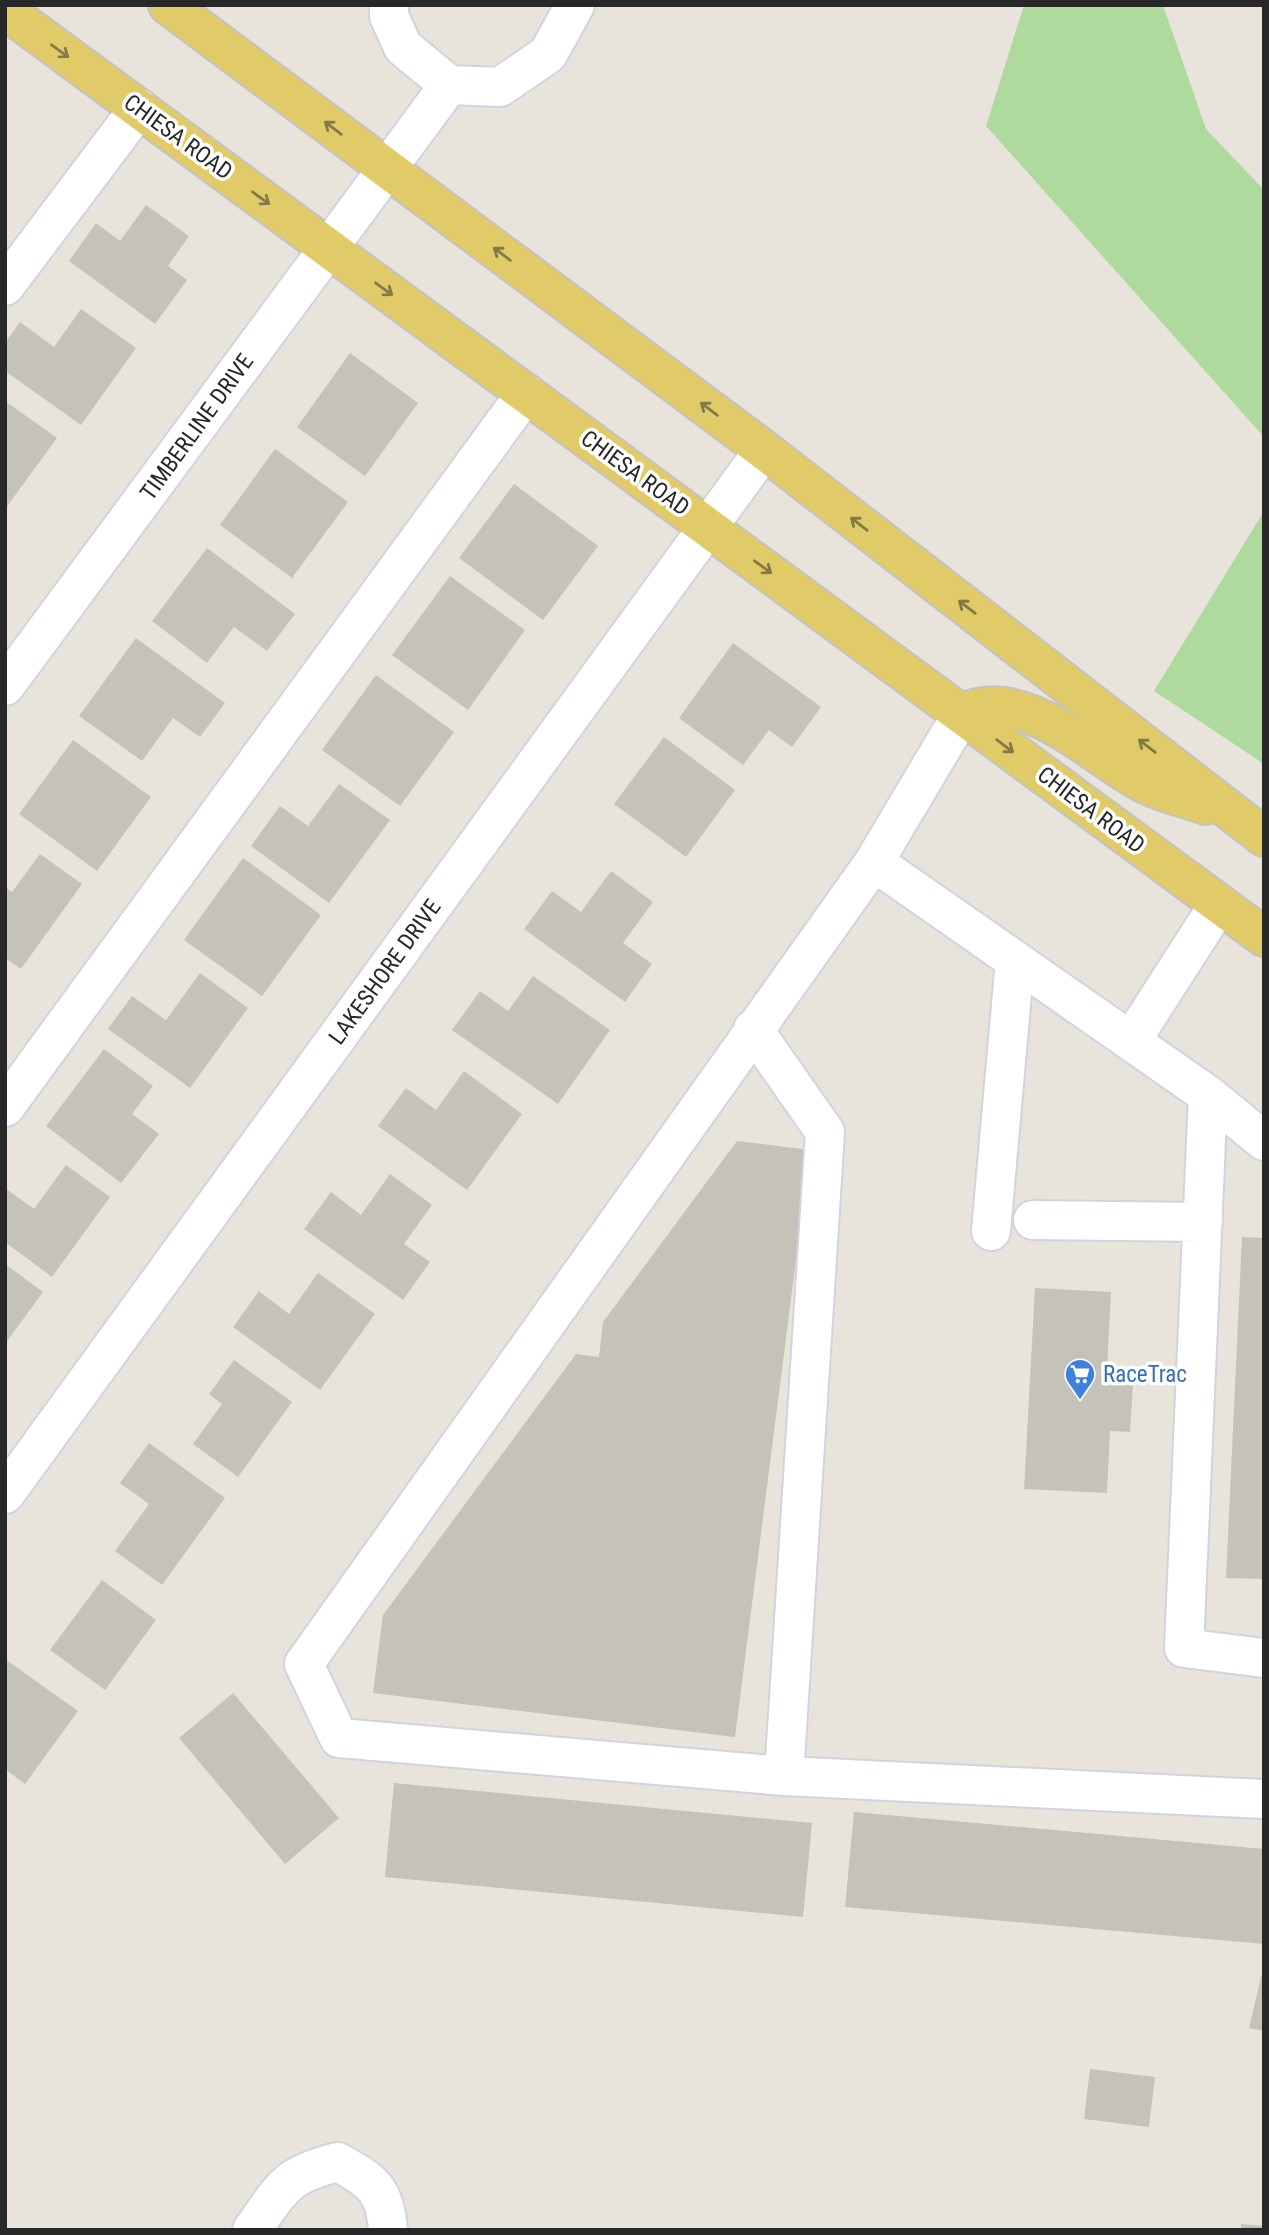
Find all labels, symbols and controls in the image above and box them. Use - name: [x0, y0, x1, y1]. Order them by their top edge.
- one-way arrow: [50, 43, 69, 58]
- street label: CHIESA ROAD: [119, 89, 237, 185]
- one-way arrow: [324, 121, 343, 135]
- one-way arrow: [251, 191, 270, 205]
- one-way arrow: [493, 247, 512, 262]
- one-way arrow: [374, 281, 393, 296]
- street label: TIMBERLINE DRIVE: [135, 349, 259, 505]
- one-way arrow: [701, 401, 719, 416]
- street label: CHIESA ROAD: [576, 425, 694, 521]
- one-way arrow: [851, 516, 869, 531]
- one-way arrow: [753, 560, 772, 574]
- one-way arrow: [958, 600, 977, 615]
- one-way arrow: [995, 739, 1014, 753]
- one-way arrow: [1138, 739, 1157, 754]
- street label: CHIESA ROAD: [1032, 761, 1150, 859]
- street label: LAKESHORE DRIVE: [323, 894, 447, 1050]
- supermarket icon: RaceTrac: [1063, 1357, 1097, 1401]
- place label: RaceTrac: [1103, 1361, 1187, 1388]

